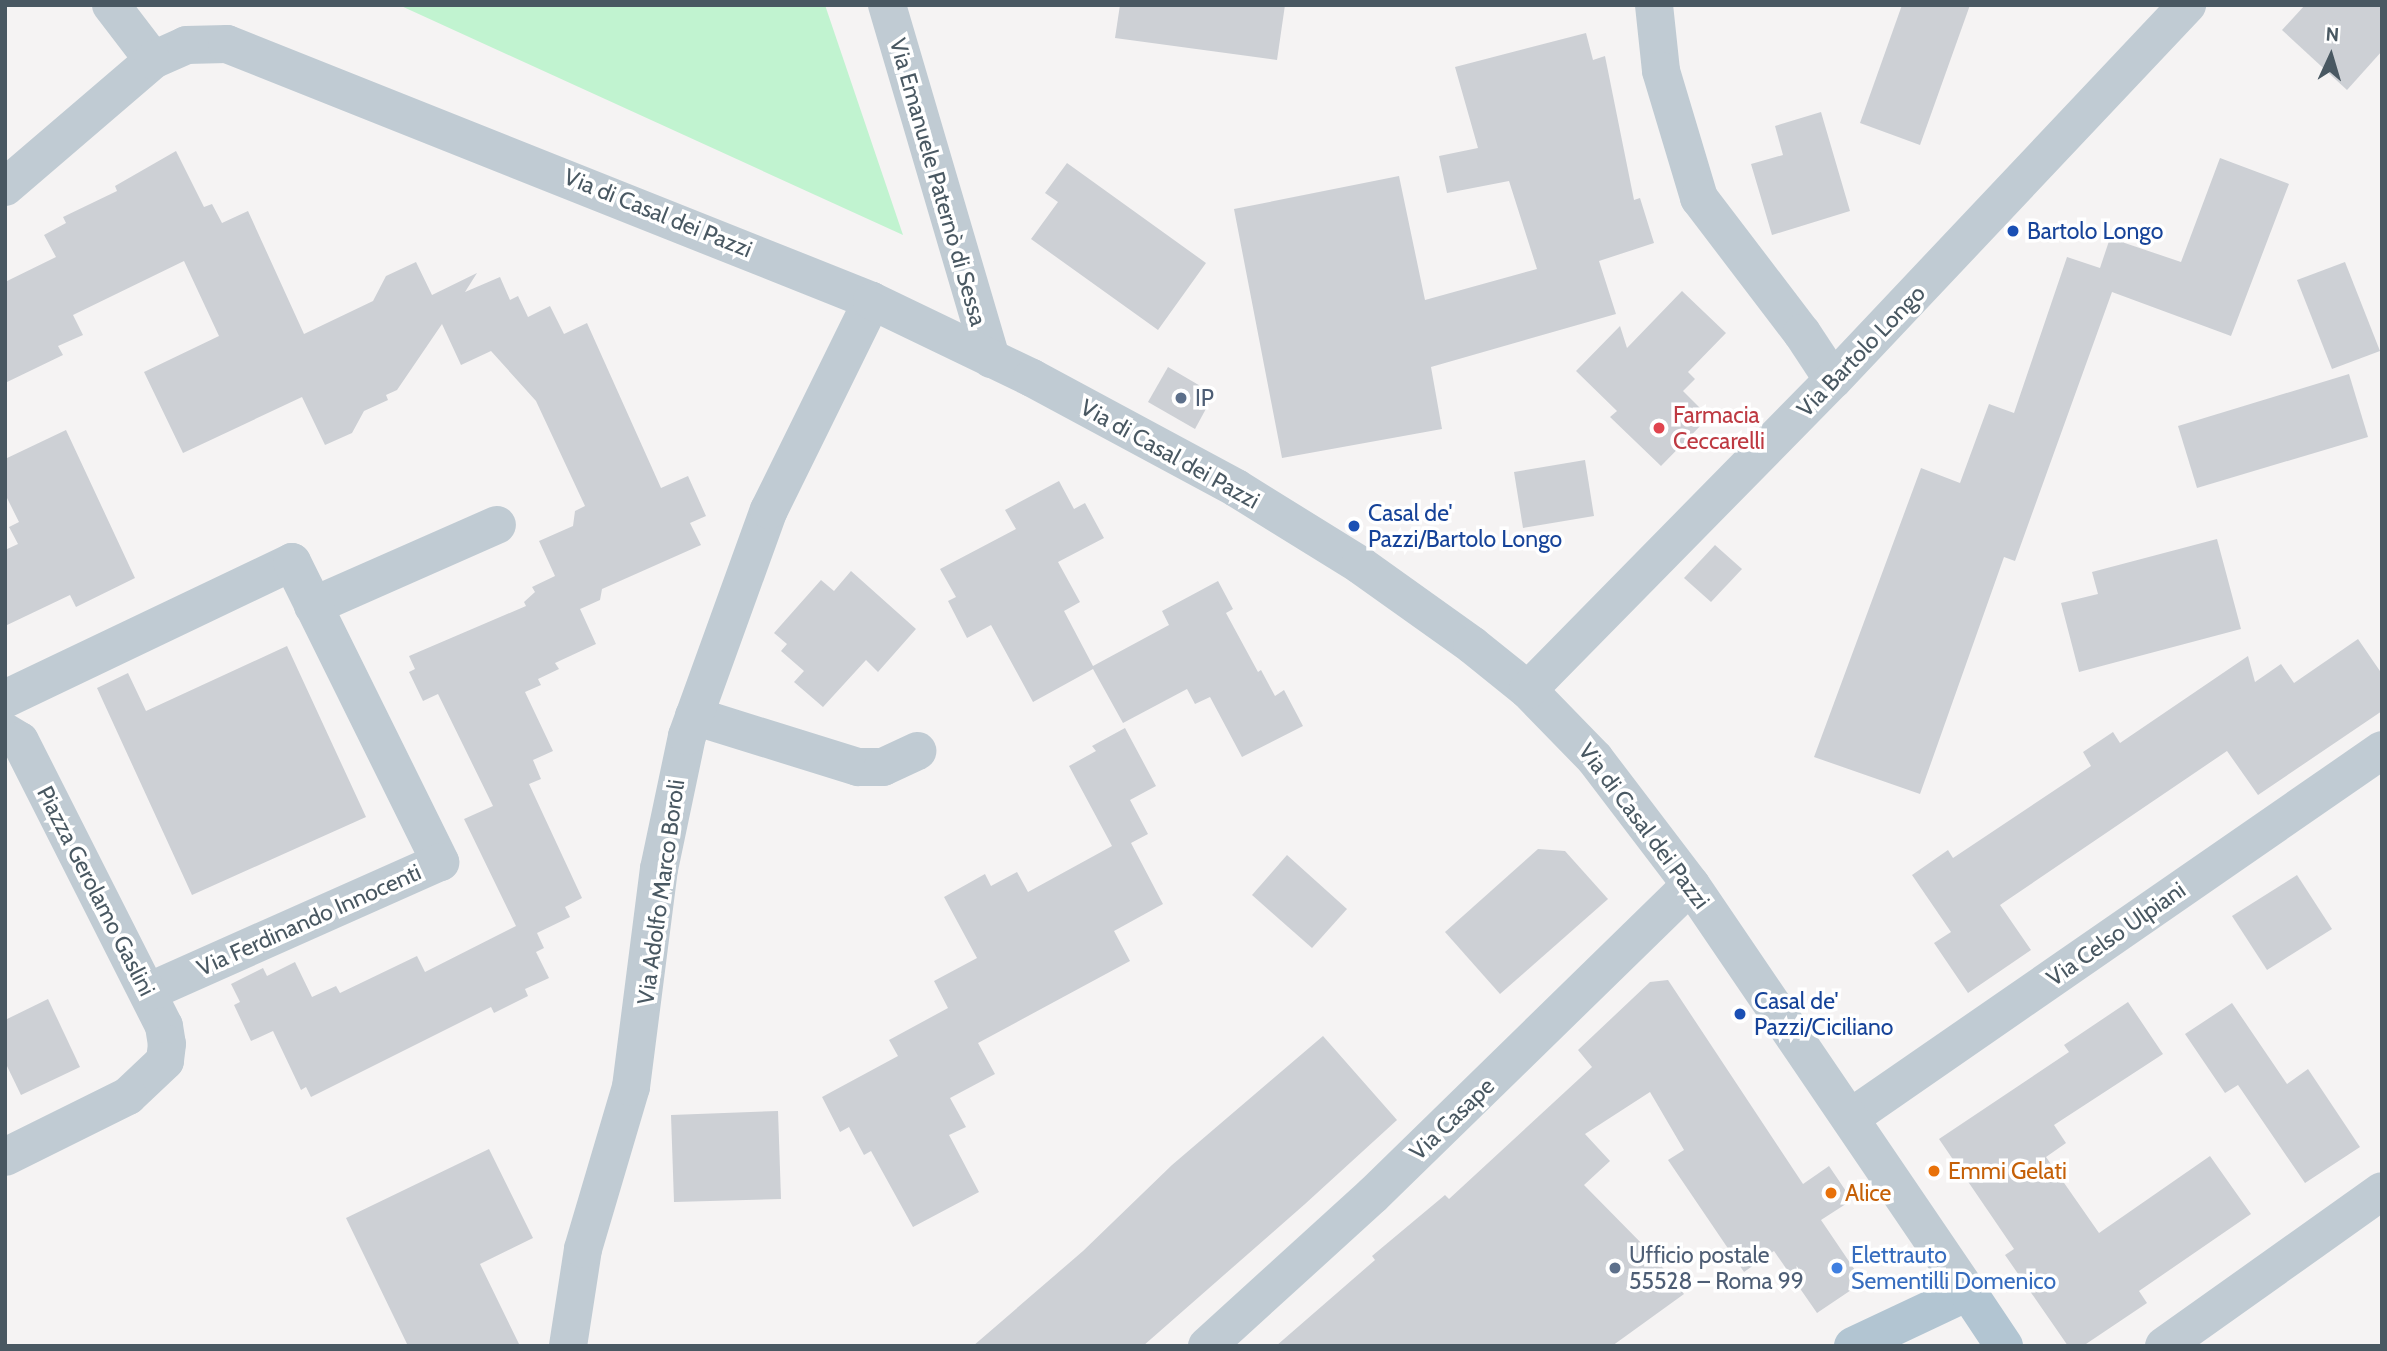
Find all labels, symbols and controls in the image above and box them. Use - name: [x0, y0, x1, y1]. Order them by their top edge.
- north arrow: [2296, 21, 2366, 91]
- text: N: [2325, 23, 2340, 46]
- street label: Via Emanuele Paternò di Sessa: [884, 35, 992, 329]
- street label: Via di Casal dei Pazzi: [560, 163, 756, 263]
- place label: Bartolo Longo: [2027, 217, 2163, 245]
- marker: Bartolo Longo: [2005, 223, 2021, 239]
- street label: Via Bartolo Longo: [1791, 279, 1931, 423]
- place label: IP: [1195, 384, 1214, 412]
- marker: IP: [1173, 390, 1189, 406]
- street label: Via di Casal dei Pazzi: [1076, 393, 1264, 515]
- place label: Farmacia Ceccarelli: [1673, 401, 1765, 455]
- marker: Farmacia Ceccarelli: [1651, 420, 1667, 436]
- place label: Casal de' Pazzi/Bartolo Longo: [1368, 499, 1562, 553]
- marker: Casal de' Pazzi/Bartolo Longo: [1346, 518, 1362, 534]
- street label: Via di Casal dei Pazzi: [1573, 738, 1715, 914]
- street label: Via Adolfo Marco Boroli: [632, 778, 690, 1006]
- street label: Piazza Gerolamo Gaslini: [31, 781, 161, 1001]
- street label: Via Ferdinando Innocenti: [193, 858, 425, 982]
- street label: Via Celso Ulpiani: [2041, 876, 2191, 992]
- place label: Casal de' Pazzi/Ciciliano: [1754, 987, 1893, 1041]
- marker: Casal de' Pazzi/Ciciliano: [1732, 1006, 1748, 1022]
- street label: Via Casape: [1404, 1072, 1500, 1166]
- place label: Emmi Gelati: [1948, 1157, 2067, 1185]
- marker: Emmi Gelati: [1926, 1163, 1942, 1179]
- place label: Alice: [1845, 1179, 1891, 1207]
- marker: Alice: [1823, 1185, 1839, 1201]
- place label: Ufficio postale 55528 – Roma 99: [1629, 1241, 1804, 1295]
- place label: Elettrauto Sementilli Domenico: [1851, 1241, 2056, 1295]
- marker: Ufficio postale 55528 – Roma 99: [1607, 1260, 1623, 1276]
- marker: Elettrauto Sementilli Domenico: [1829, 1260, 1845, 1276]

